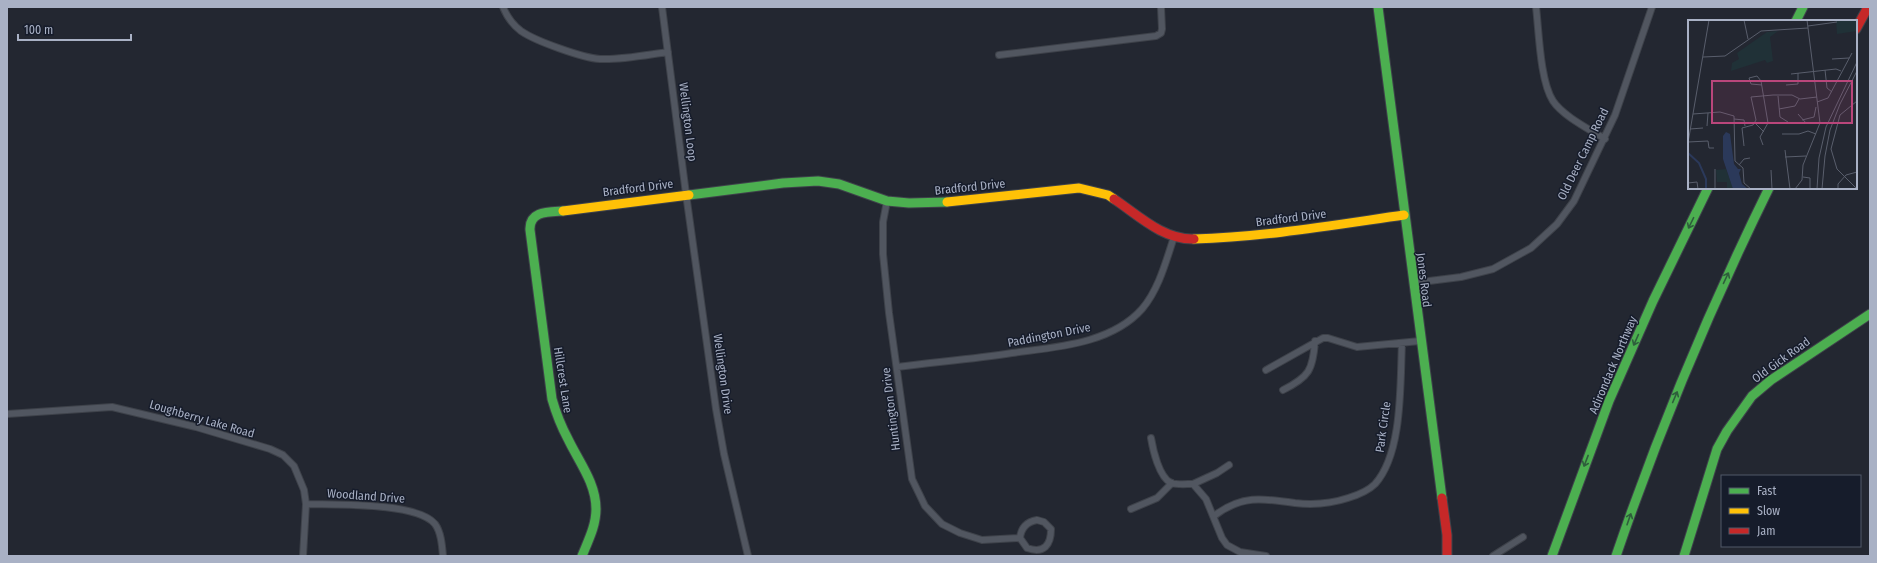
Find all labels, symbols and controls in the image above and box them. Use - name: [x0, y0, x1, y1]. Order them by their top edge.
- scale bar: [18, 16, 131, 42]
- inset map: [1688, 20, 1857, 189]
- text: 100 m: [24, 23, 53, 37]
- street label: Wellington Loop: [676, 82, 700, 162]
- street label: Old Deer Camp Road: [1555, 106, 1611, 202]
- street label: Bradford Drive: [934, 176, 1006, 198]
- street label: Bradford Drive: [602, 177, 674, 199]
- street label: Bradford Drive: [1255, 207, 1327, 229]
- one-way arrow: [1687, 217, 1694, 229]
- street label: Jones Road: [1414, 252, 1434, 308]
- one-way arrow: [1723, 273, 1730, 285]
- street label: Adirondack Northway: [1586, 313, 1640, 416]
- street label: Paddington Drive: [1006, 320, 1092, 350]
- street label: Wellington Drive: [710, 333, 736, 415]
- one-way arrow: [1631, 334, 1639, 346]
- street label: Old Gick Road: [1749, 334, 1813, 386]
- street label: Hillcrest Lane: [551, 346, 575, 414]
- street label: Huntington Drive: [879, 367, 903, 451]
- one-way arrow: [1671, 392, 1679, 404]
- street label: Loughberry Lake Road: [148, 397, 256, 441]
- street label: Park Circle: [1372, 401, 1394, 453]
- one-way arrow: [1582, 454, 1590, 466]
- legend: [1721, 475, 1861, 547]
- text: Fast: [1757, 484, 1776, 498]
- street label: Woodland Drive: [327, 486, 405, 506]
- text: Slow: [1757, 504, 1780, 518]
- one-way arrow: [1626, 513, 1633, 526]
- text: Jam: [1757, 524, 1775, 538]

